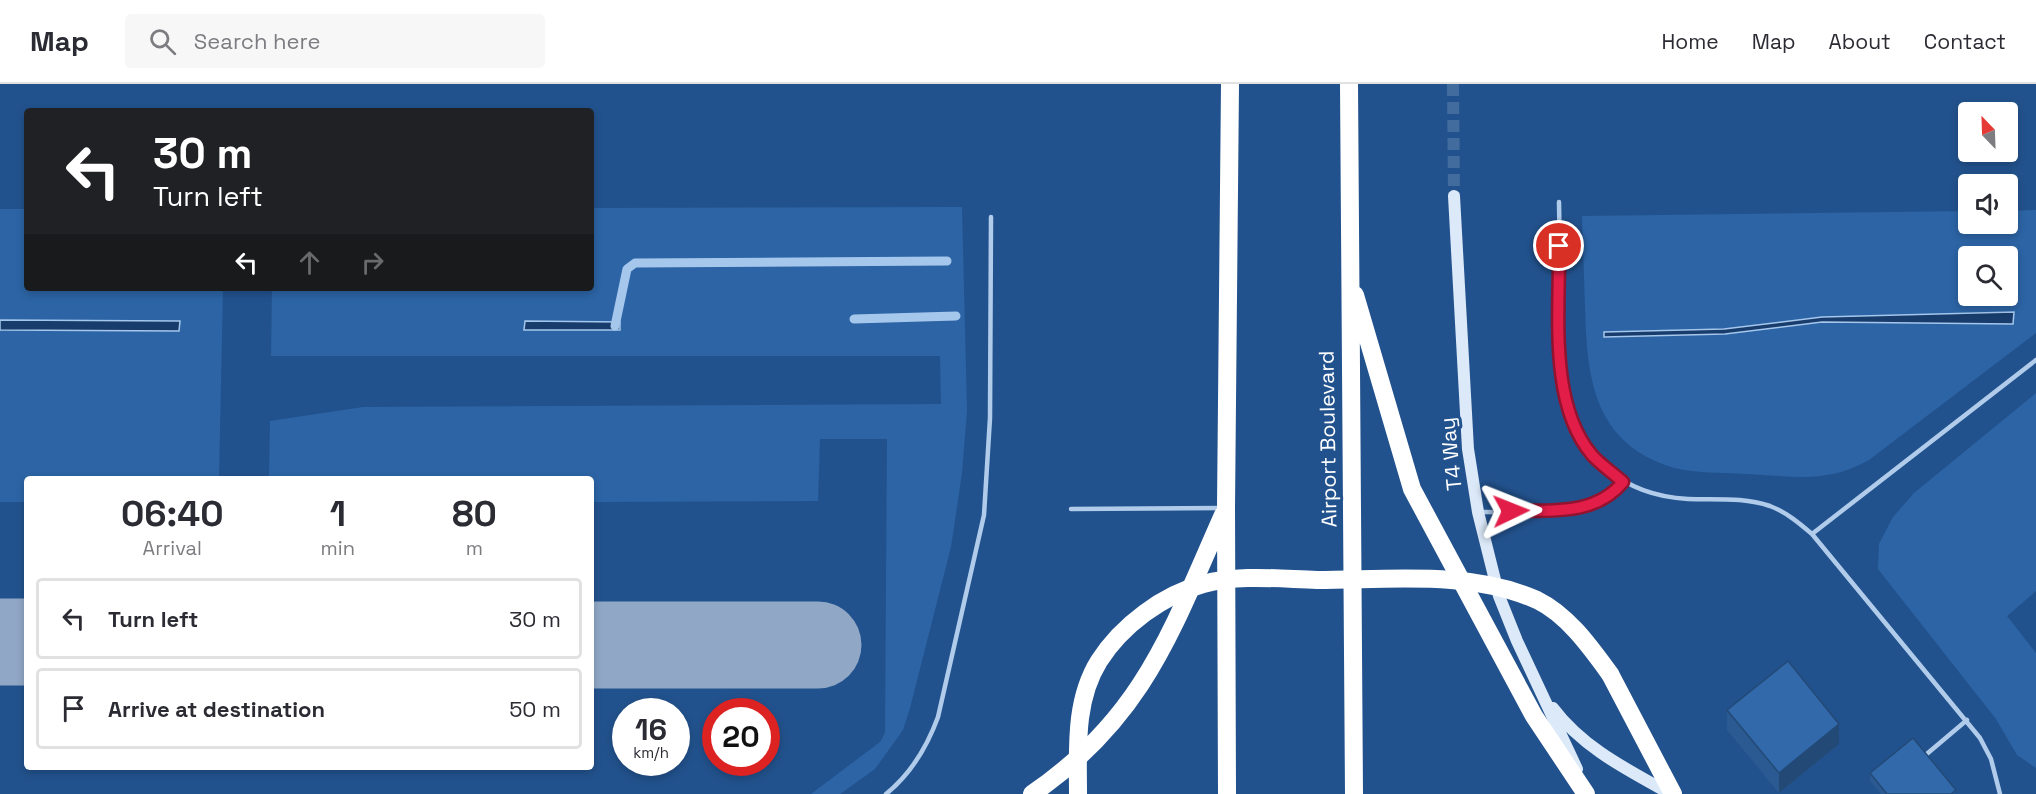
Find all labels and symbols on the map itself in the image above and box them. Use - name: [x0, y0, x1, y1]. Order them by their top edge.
- north arrow: [1958, 102, 2018, 162]
- pin: [1533, 220, 1584, 271]
- street label: Airport Boulevard: [1312, 350, 1343, 528]
- street label: T4 Way: [1433, 416, 1468, 492]
- position arrow: [1479, 479, 1543, 543]
- speed limit sign: 20: [702, 698, 780, 776]

